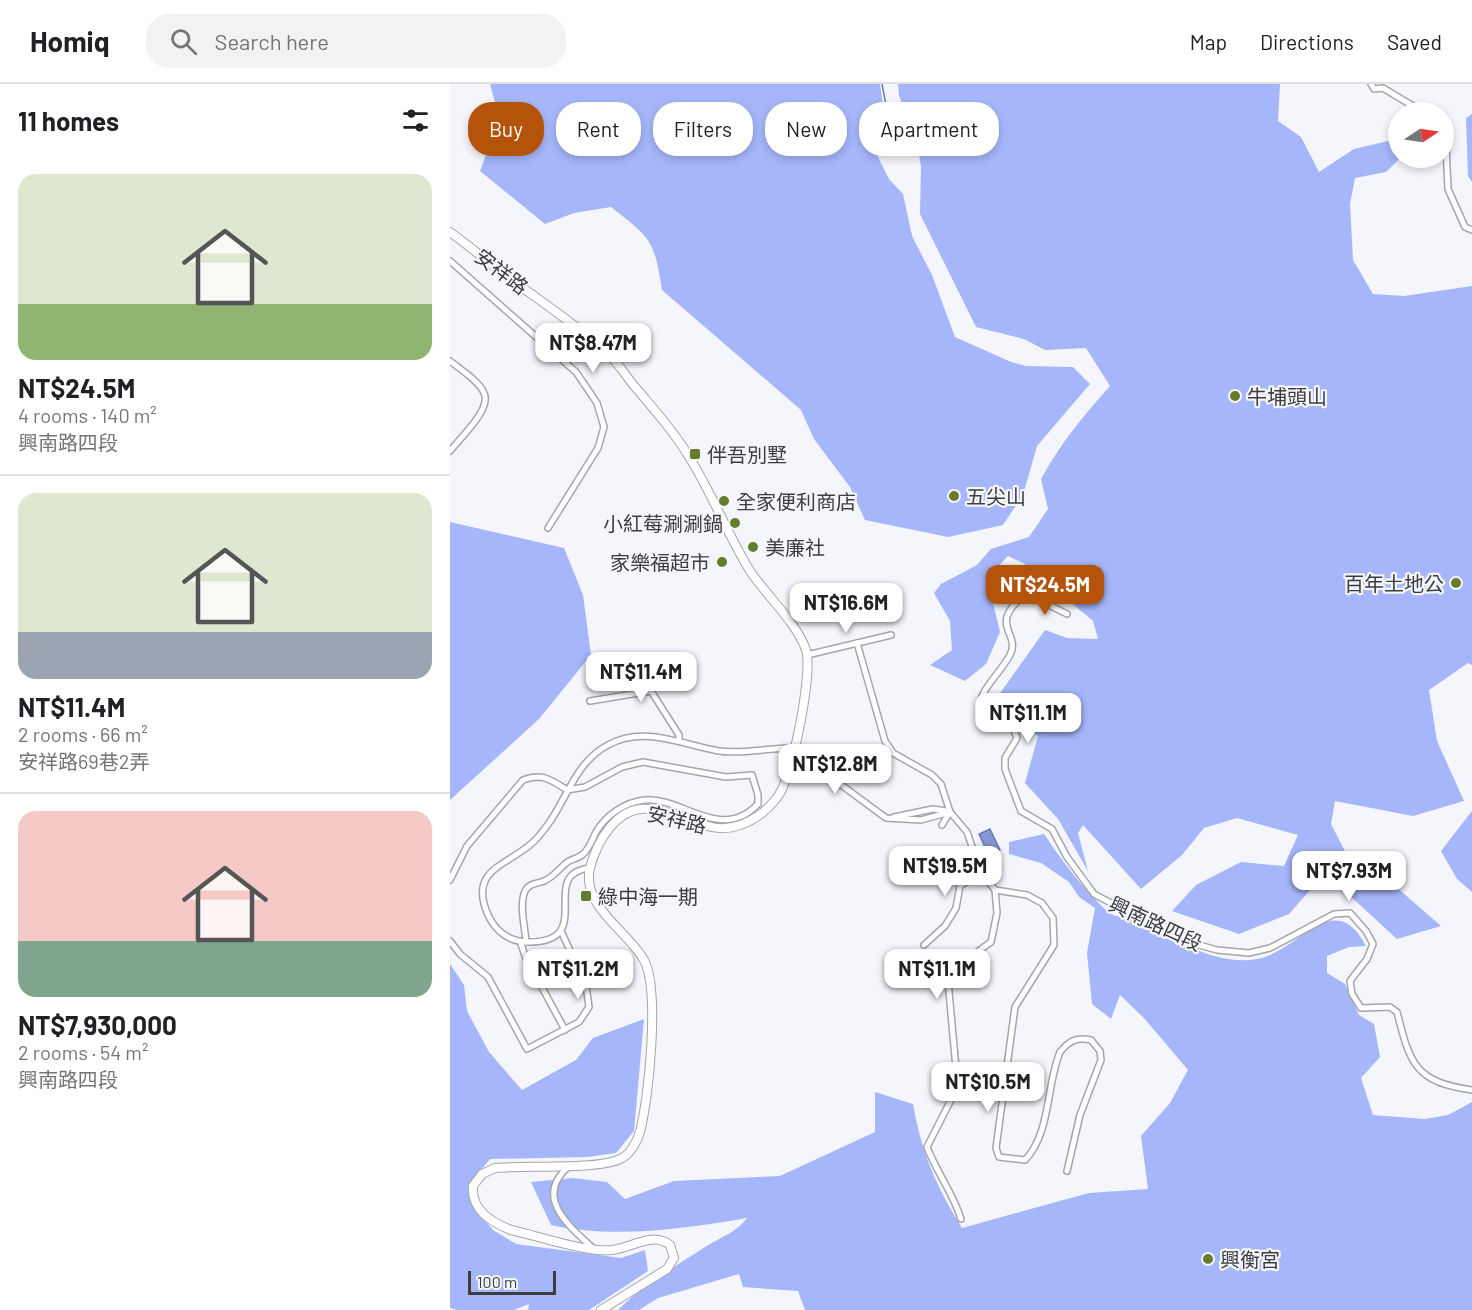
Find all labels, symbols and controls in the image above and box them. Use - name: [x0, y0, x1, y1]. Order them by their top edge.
- search box: [146, 14, 566, 68]
- text: Homiq: [30, 24, 110, 58]
- icon: search: [167, 25, 200, 58]
- text: Search here: [215, 28, 329, 54]
- text: Map: [1190, 29, 1227, 54]
- text: Directions: [1260, 29, 1354, 54]
- text: Saved: [1387, 29, 1442, 54]
- chip: Buy: [468, 102, 544, 156]
- chip: Rent: [556, 102, 641, 156]
- chip: Filters: [653, 102, 753, 156]
- chip: New: [765, 102, 847, 156]
- chip: Apartment: [859, 102, 999, 156]
- north arrow: [1388, 102, 1454, 168]
- map controls: [1388, 102, 1454, 168]
- icon: filters: [399, 104, 432, 137]
- text: 11 homes: [18, 105, 119, 136]
- icon: home: [171, 213, 279, 321]
- street label: 安祥路: [471, 243, 533, 299]
- pin: NT$8.47M: [531, 323, 655, 374]
- text: NT$8.47M: [549, 330, 637, 354]
- text: NT$24.5M: [18, 372, 135, 403]
- place label: 牛埔頭山: [1247, 384, 1327, 408]
- marker: 牛埔頭山: [1228, 389, 1242, 403]
- text: 4 rooms · 140 m²: [18, 403, 157, 427]
- text: 興南路四段: [18, 430, 118, 454]
- place label: 伴吾別墅: [707, 442, 787, 466]
- marker: 伴吾別墅: [688, 447, 702, 461]
- place label: 五尖山: [966, 484, 1026, 508]
- place label: 全家便利商店: [736, 489, 856, 513]
- marker: 五尖山: [947, 489, 961, 503]
- marker: 全家便利商店: [717, 494, 731, 508]
- place label: 小紅莓涮涮鍋: [603, 511, 723, 535]
- marker: 小紅莓涮涮鍋: [728, 516, 742, 530]
- icon: home: [171, 532, 279, 640]
- place label: 美廉社: [765, 535, 825, 559]
- marker: 美廉社: [746, 540, 760, 554]
- place label: 家樂福超市: [610, 550, 710, 574]
- marker: 家樂福超市: [715, 555, 729, 569]
- pin: NT$24.5M: [983, 565, 1107, 616]
- place label: 百年土地公: [1344, 571, 1444, 595]
- text: NT$24.5M: [1000, 572, 1090, 596]
- marker: 百年土地公: [1449, 576, 1463, 590]
- pin: NT$16.6M: [784, 583, 908, 634]
- text: NT$16.6M: [804, 590, 888, 614]
- pin: NT$11.4M: [579, 652, 703, 703]
- text: NT$11.4M: [600, 659, 682, 683]
- text: NT$11.4M: [18, 691, 125, 722]
- pin: NT$11.1M: [966, 693, 1090, 744]
- text: NT$11.1M: [989, 700, 1067, 724]
- text: 2 rooms · 66 m²: [18, 722, 148, 746]
- pin: NT$12.8M: [773, 744, 897, 795]
- text: 安祥路69巷2弄: [18, 749, 149, 773]
- text: NT$12.8M: [792, 751, 878, 775]
- street label: 安祥路: [645, 801, 709, 837]
- pin: NT$19.5M: [883, 846, 1007, 897]
- icon: home: [171, 850, 279, 958]
- pin: NT$7.93M: [1287, 851, 1411, 902]
- text: NT$19.5M: [903, 853, 987, 877]
- text: NT$7.93M: [1306, 858, 1392, 882]
- place label: 綠中海一期: [598, 884, 698, 908]
- marker: 綠中海一期: [579, 889, 593, 903]
- street label: 興南路四段: [1106, 891, 1206, 955]
- pin: NT$11.2M: [516, 949, 640, 1000]
- pin: NT$11.1M: [875, 949, 999, 1000]
- text: NT$11.2M: [537, 956, 619, 980]
- text: NT$11.1M: [898, 956, 976, 980]
- text: NT$7,930,000: [18, 1009, 177, 1040]
- text: 2 rooms · 54 m²: [18, 1040, 148, 1064]
- pin: NT$10.5M: [926, 1062, 1050, 1113]
- text: 興南路四段: [18, 1067, 118, 1091]
- text: NT$10.5M: [945, 1069, 1031, 1093]
- place label: 興衡宮: [1220, 1247, 1280, 1271]
- marker: 興衡宮: [1201, 1252, 1215, 1266]
- scale bar: [468, 1268, 556, 1296]
- text: 100 m: [477, 1272, 517, 1291]

